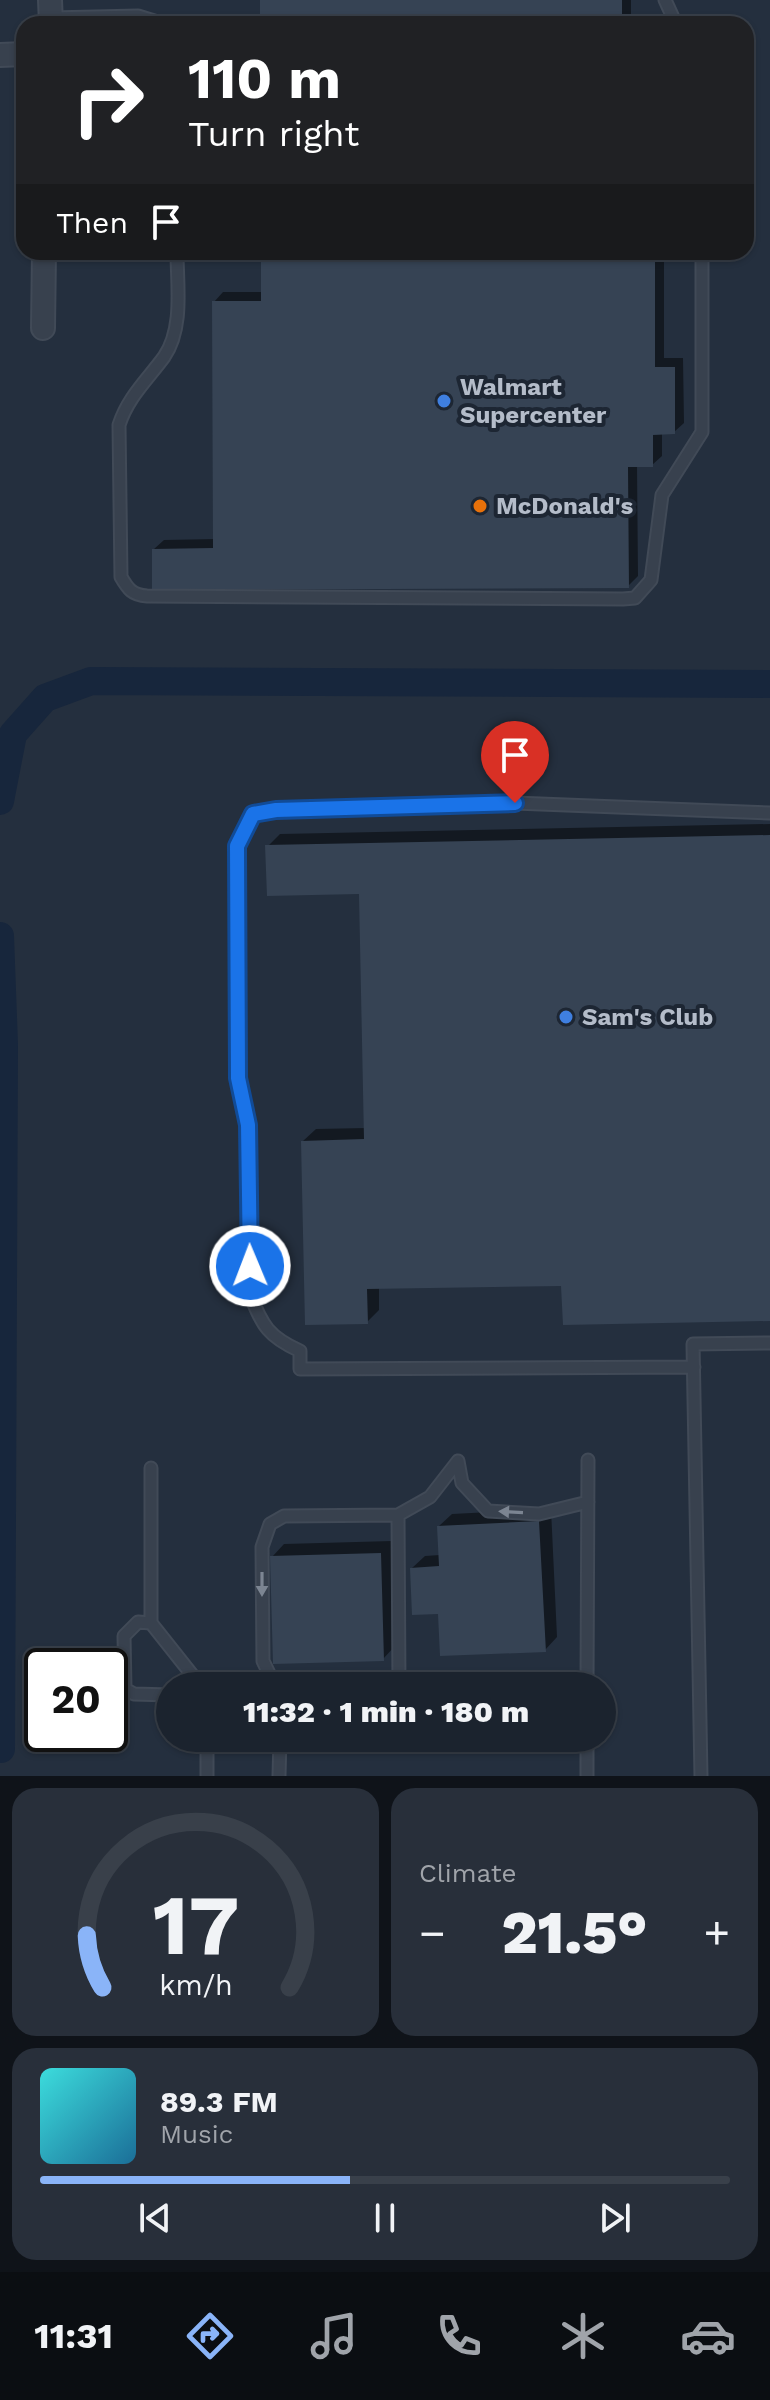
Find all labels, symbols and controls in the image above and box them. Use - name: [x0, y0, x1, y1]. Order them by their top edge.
- text: 110 m: [188, 46, 341, 112]
- icon: right: [56, 48, 160, 152]
- text: Turn right: [188, 113, 359, 155]
- icon: arrive: [144, 200, 188, 244]
- text: Then: [56, 205, 128, 240]
- place label: Walmart Supercenter: [460, 373, 607, 429]
- marker: Walmart Supercenter: [435, 392, 453, 410]
- place label: McDonald's: [496, 492, 634, 520]
- marker: McDonald's: [471, 497, 489, 515]
- pin: [481, 721, 549, 803]
- icon: arrive: [493, 733, 537, 777]
- place label: Sam's Club: [582, 1003, 713, 1031]
- marker: Sam's Club: [557, 1008, 575, 1026]
- position arrow: [208, 1224, 292, 1308]
- one-way arrow: [498, 1506, 523, 1519]
- one-way arrow: [256, 1572, 268, 1597]
- speed limit sign: 20: [24, 1648, 128, 1752]
- text: 11:32 · 1 min · 180 m: [243, 1694, 529, 1729]
- text: Climate: [419, 1858, 517, 1888]
- text: 17: [152, 1877, 239, 1974]
- text: 21.5°: [501, 1897, 648, 1968]
- text: −: [419, 1907, 446, 1959]
- text: +: [703, 1907, 730, 1959]
- text: km/h: [159, 1968, 232, 2002]
- text: 89.3 FM: [160, 2084, 278, 2119]
- text: Music: [160, 2119, 233, 2149]
- icon: previous: [133, 2196, 177, 2240]
- icon: pause: [363, 2196, 407, 2240]
- icon: next: [593, 2196, 637, 2240]
- icon: directions: [182, 2308, 238, 2364]
- icon: music: [306, 2308, 362, 2364]
- icon: phone: [431, 2308, 487, 2364]
- icon: climate: [555, 2308, 611, 2364]
- icon: car: [680, 2308, 736, 2364]
- text: 11:31: [34, 2315, 113, 2357]

